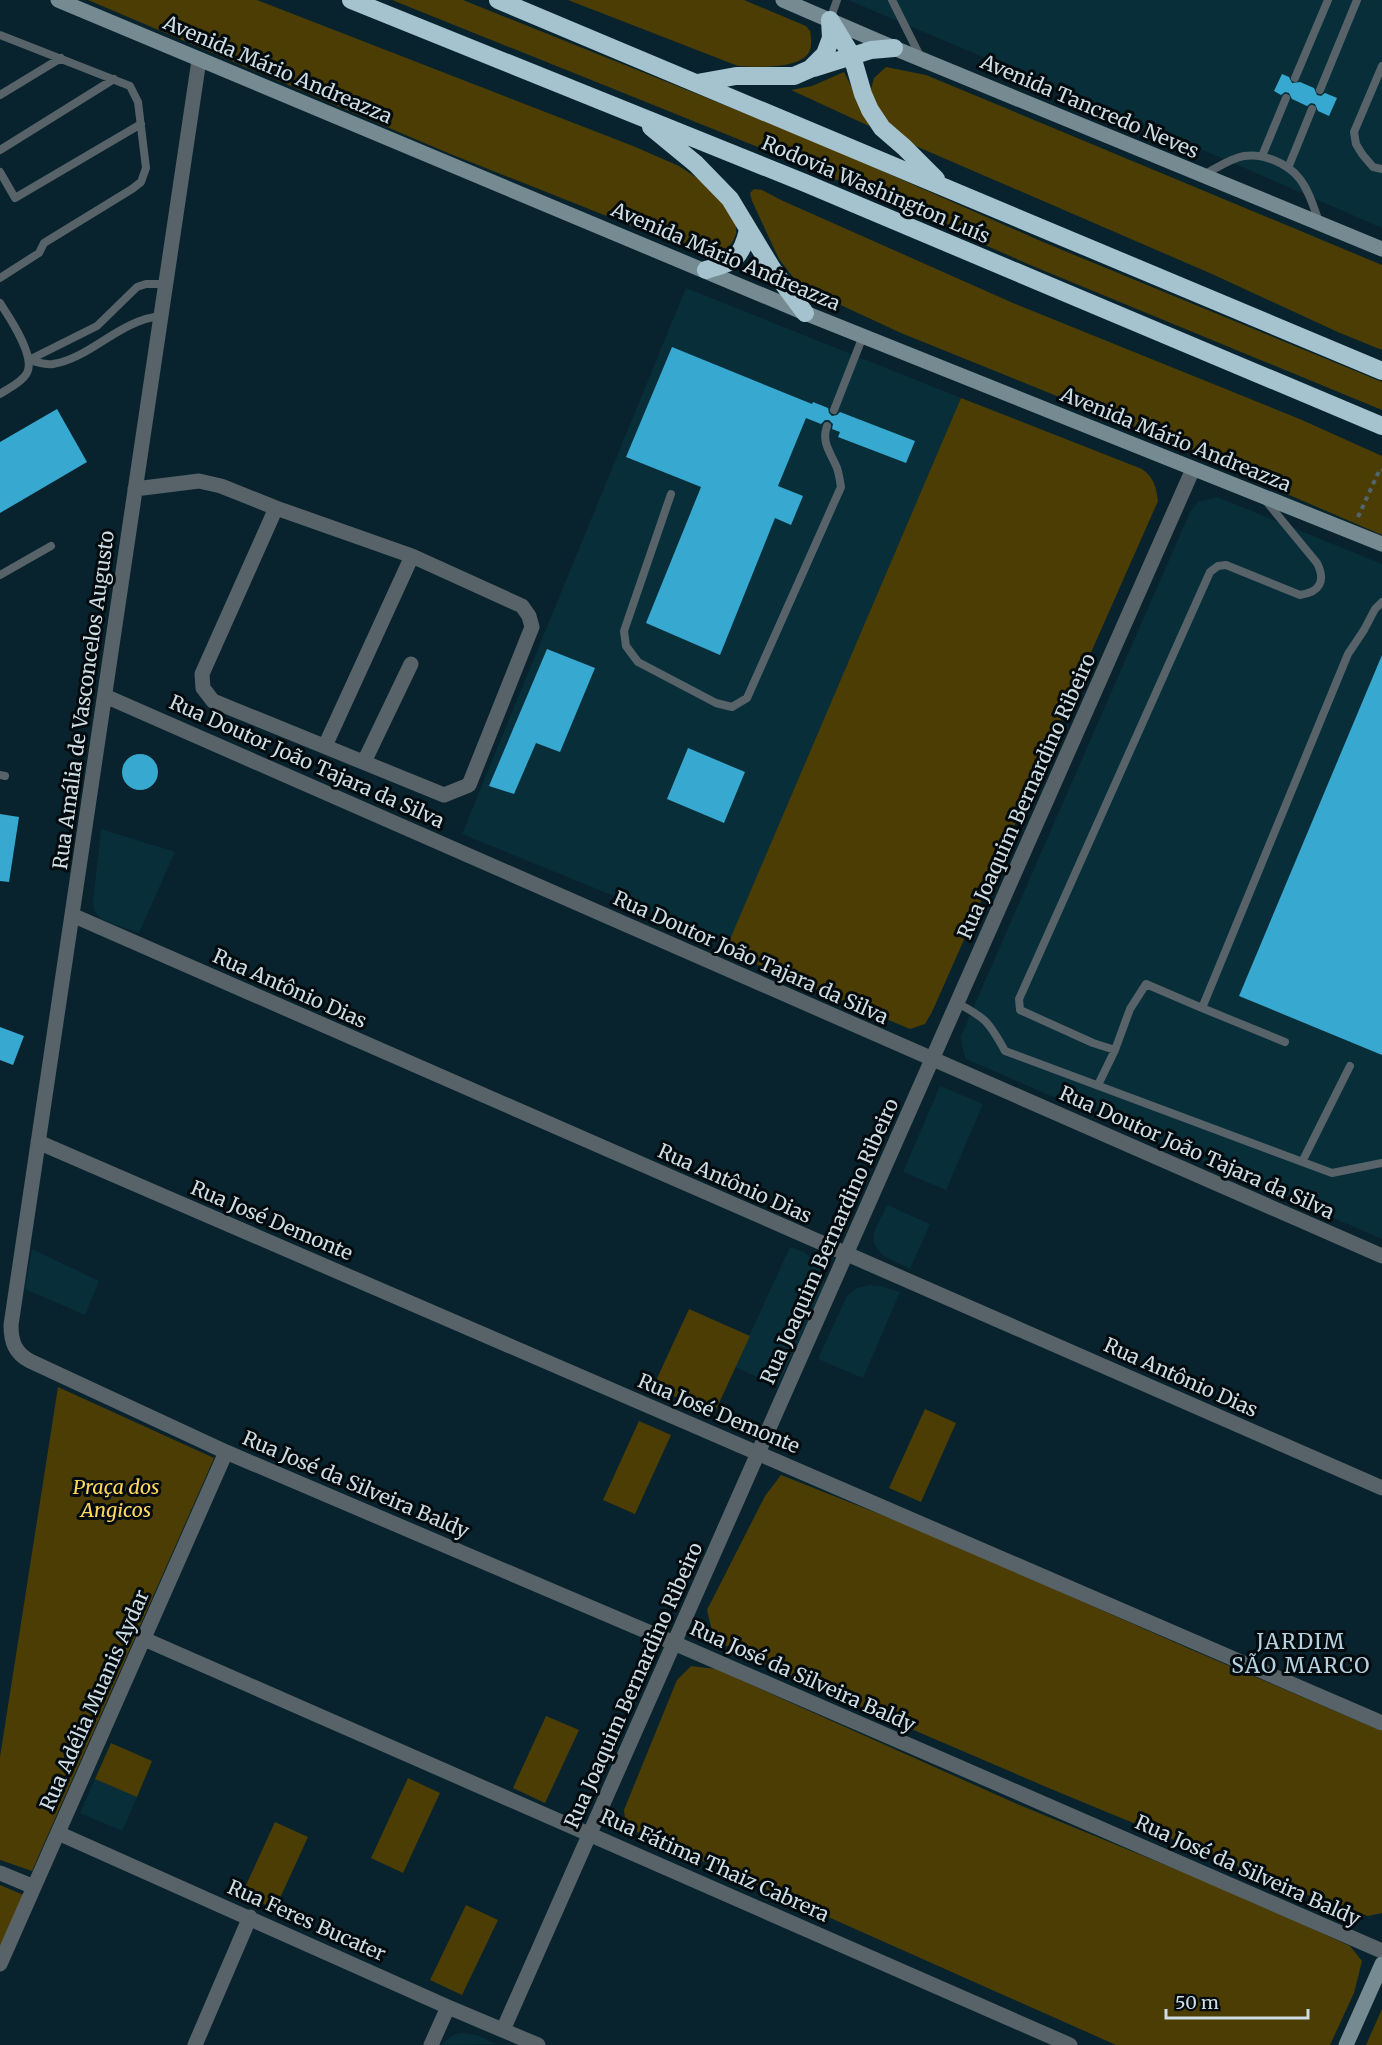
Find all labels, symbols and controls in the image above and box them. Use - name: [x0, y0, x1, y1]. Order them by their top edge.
- street label: Avenida Mário Andreazza: [159, 9, 396, 129]
- street label: Avenida Tancredo Neves: [976, 48, 1203, 163]
- street label: Rodovia Washington Luís: [758, 130, 994, 248]
- street label: Avenida Mário Andreazza: [607, 196, 844, 316]
- street label: Avenida Mário Andreazza: [1056, 381, 1295, 497]
- street label: Rua Amália de Vasconcelos Augusto: [47, 529, 119, 871]
- street label: Rua Joaquim Bernardino Ribeiro: [951, 649, 1101, 943]
- street label: Rua Doutor João Tajara da Silva: [166, 689, 449, 833]
- street label: Rua Doutor João Tajara da Silva: [610, 885, 893, 1029]
- street label: Rua Antônio Dias: [209, 943, 371, 1033]
- street label: Rua Doutor João Tajara da Silva: [1056, 1080, 1339, 1224]
- street label: Rua Joaquim Bernardino Ribeiro: [754, 1094, 904, 1388]
- street label: Rua Antônio Dias: [654, 1138, 816, 1228]
- street label: Rua José Demonte: [187, 1175, 357, 1265]
- street label: Rua Antônio Dias: [1100, 1332, 1262, 1422]
- street label: Rua José Demonte: [634, 1368, 804, 1458]
- street label: Rua José da Silveira Baldy: [239, 1425, 473, 1543]
- park label: Praça dos Angicos: [73, 1474, 159, 1522]
- street label: Rua Joaquim Bernardino Ribeiro: [558, 1538, 708, 1832]
- street label: Rua Adélia Muanis Aydar: [34, 1586, 154, 1814]
- street label: Rua José da Silveira Baldy: [687, 1615, 920, 1737]
- district label: JARDIM SÃO MARCO: [1231, 1628, 1371, 1679]
- street label: Rua Fátima Thaiz Cabrera: [597, 1803, 833, 1927]
- street label: Rua José da Silveira Baldy: [1132, 1809, 1365, 1931]
- street label: Rua Feres Bucater: [224, 1874, 390, 1966]
- scale bar: [1166, 1982, 1308, 2020]
- text: 50 m: [1175, 1991, 1219, 2014]

